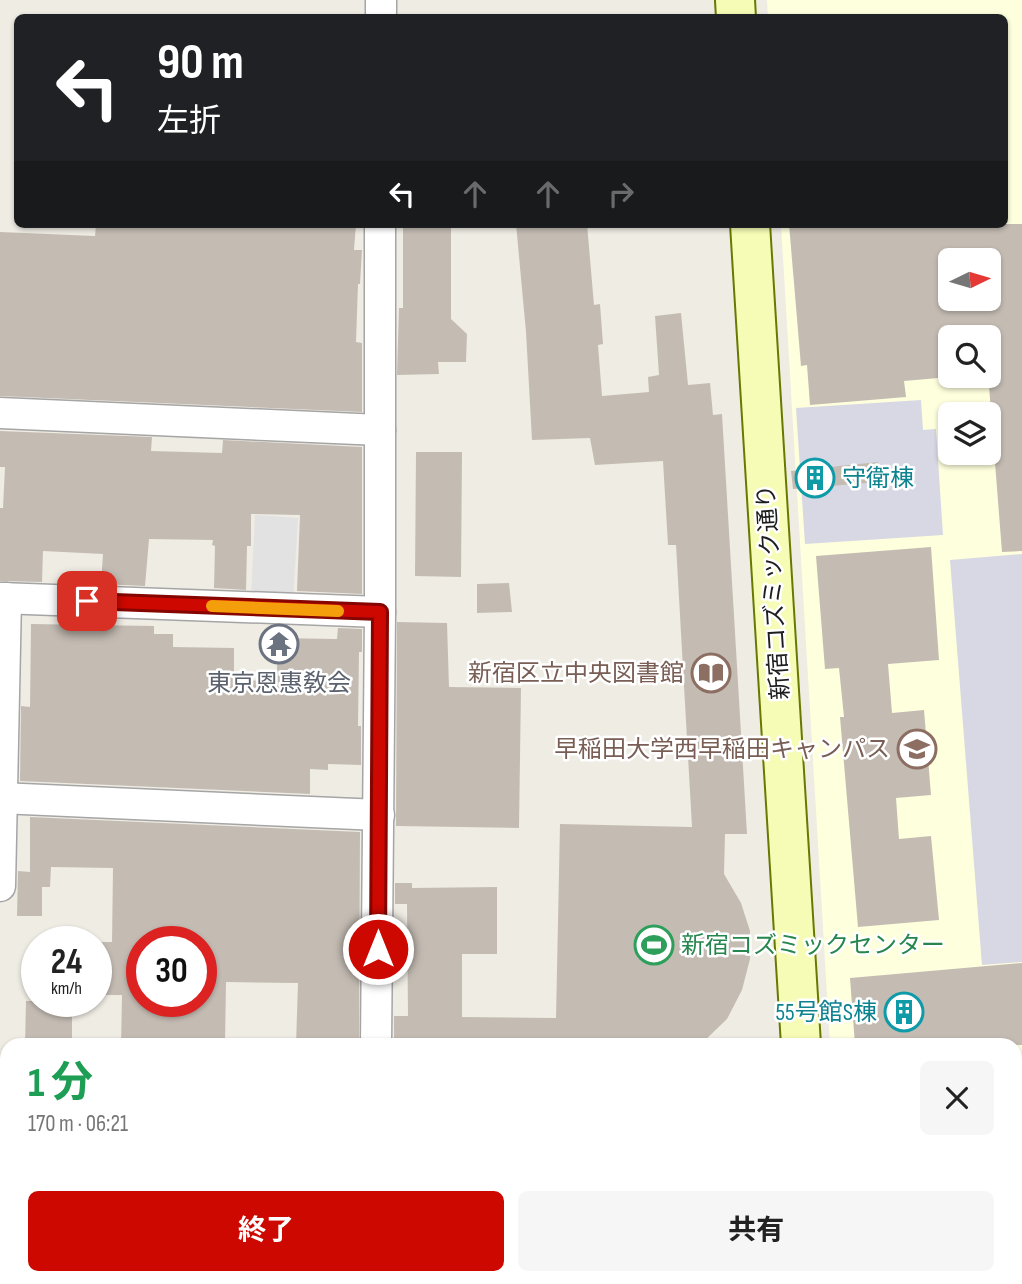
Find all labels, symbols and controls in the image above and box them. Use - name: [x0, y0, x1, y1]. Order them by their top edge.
- text: 90 m: [157, 34, 244, 93]
- icon: left: [42, 42, 133, 133]
- text: 左折: [157, 102, 221, 141]
- icon: left: [383, 175, 421, 213]
- icon: ahead: [456, 175, 494, 213]
- icon: ahead: [529, 175, 567, 213]
- icon: right: [602, 175, 640, 213]
- north arrow: [938, 248, 1001, 312]
- map controls: [938, 248, 1001, 465]
- button: search: [938, 325, 1001, 388]
- button: layers: [938, 402, 1001, 465]
- building icon: 守衛棟: [794, 457, 836, 499]
- place label: 守衛棟: [842, 464, 914, 493]
- street label: 新宿コズミック通り: [752, 483, 795, 701]
- pin: [57, 571, 117, 631]
- icon: arrive: [68, 582, 106, 620]
- temple icon: 東京恩惠敎会: [258, 623, 300, 665]
- library icon: 新宿区立中央図書館: [690, 652, 732, 694]
- place label: 新宿区立中央図書館: [468, 659, 684, 688]
- place label: 東京恩惠敎会: [207, 669, 351, 698]
- school or university icon: 早稲田大学西早稲田キャンパス: [896, 728, 938, 770]
- place label: 早稲田大学西早稲田キャンパス: [554, 735, 890, 764]
- position arrow: [341, 912, 415, 986]
- sports icon: 新宿コズミックセンター: [633, 924, 675, 966]
- speed limit sign: 30: [126, 926, 217, 1017]
- place label: 新宿コズミックセンター: [681, 931, 945, 960]
- text: 24: [51, 941, 82, 984]
- text: km/h: [51, 978, 82, 999]
- building icon: 55号館S棟: [883, 991, 925, 1033]
- place label: 55号館S棟: [775, 998, 877, 1027]
- text: 1 分: [28, 1058, 93, 1109]
- button: close: [920, 1061, 994, 1135]
- text: 170 m · 06:21: [28, 1110, 128, 1138]
- button: 終了: [28, 1191, 504, 1271]
- button: 共有: [518, 1191, 994, 1271]

